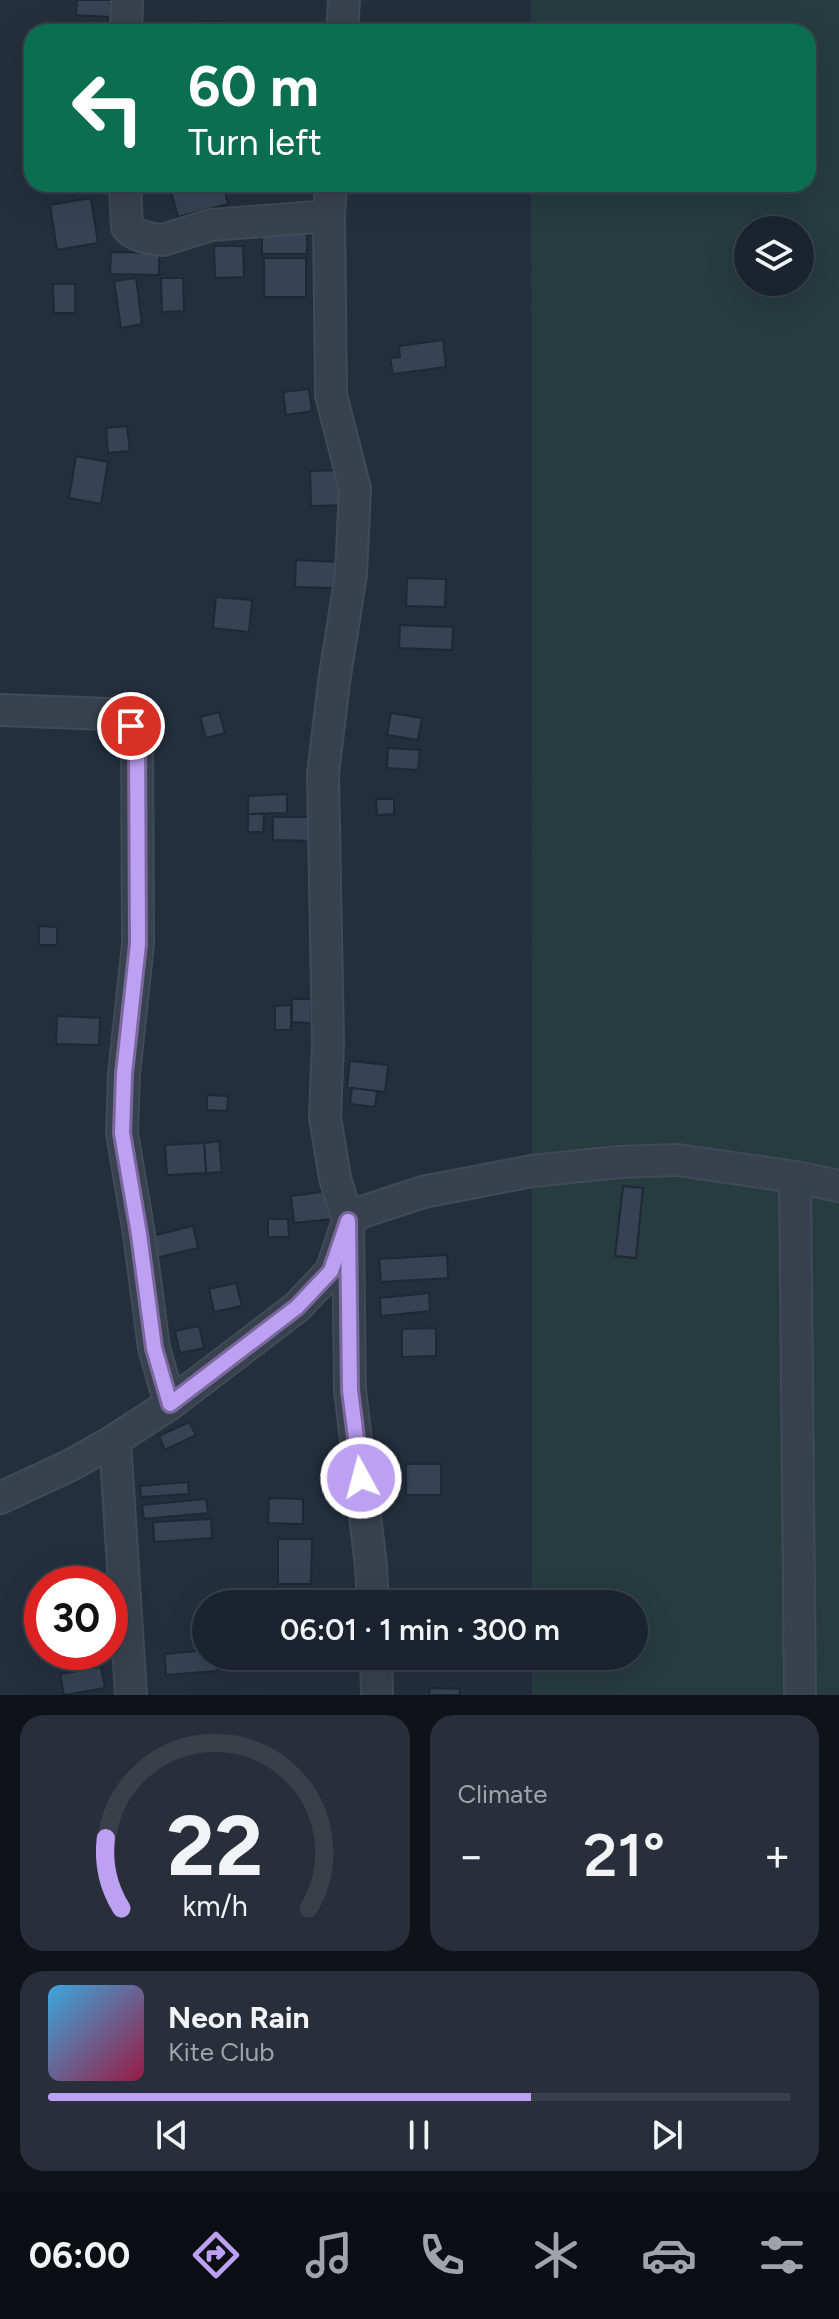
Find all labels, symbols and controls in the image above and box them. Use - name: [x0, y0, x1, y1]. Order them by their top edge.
- text: 60 m: [188, 53, 319, 120]
- icon: left: [56, 56, 160, 160]
- text: Turn left: [188, 121, 322, 164]
- map controls: [734, 216, 814, 296]
- button: layers: [734, 216, 814, 296]
- pin: [97, 692, 165, 760]
- icon: arrive: [109, 704, 153, 748]
- position arrow: [319, 1436, 403, 1520]
- speed limit sign: 30: [24, 1566, 128, 1670]
- text: 06:01 · 1 min · 300 m: [280, 1611, 560, 1648]
- text: Climate: [458, 1778, 547, 1810]
- text: 22: [167, 1796, 263, 1896]
- text: 21°: [583, 1819, 665, 1891]
- text: −: [458, 1829, 485, 1882]
- text: +: [764, 1829, 791, 1882]
- text: km/h: [182, 1889, 247, 1923]
- text: Neon Rain: [168, 1999, 310, 2036]
- text: Kite Club: [168, 2036, 274, 2068]
- icon: previous: [150, 2113, 194, 2157]
- icon: pause: [397, 2113, 441, 2157]
- icon: next: [645, 2113, 689, 2157]
- icon: directions: [188, 2227, 244, 2283]
- icon: music: [301, 2227, 357, 2283]
- icon: phone: [414, 2227, 470, 2283]
- icon: climate: [528, 2227, 584, 2283]
- icon: car: [641, 2227, 697, 2283]
- icon: filters: [754, 2227, 810, 2283]
- text: 06:00: [29, 2234, 130, 2277]

